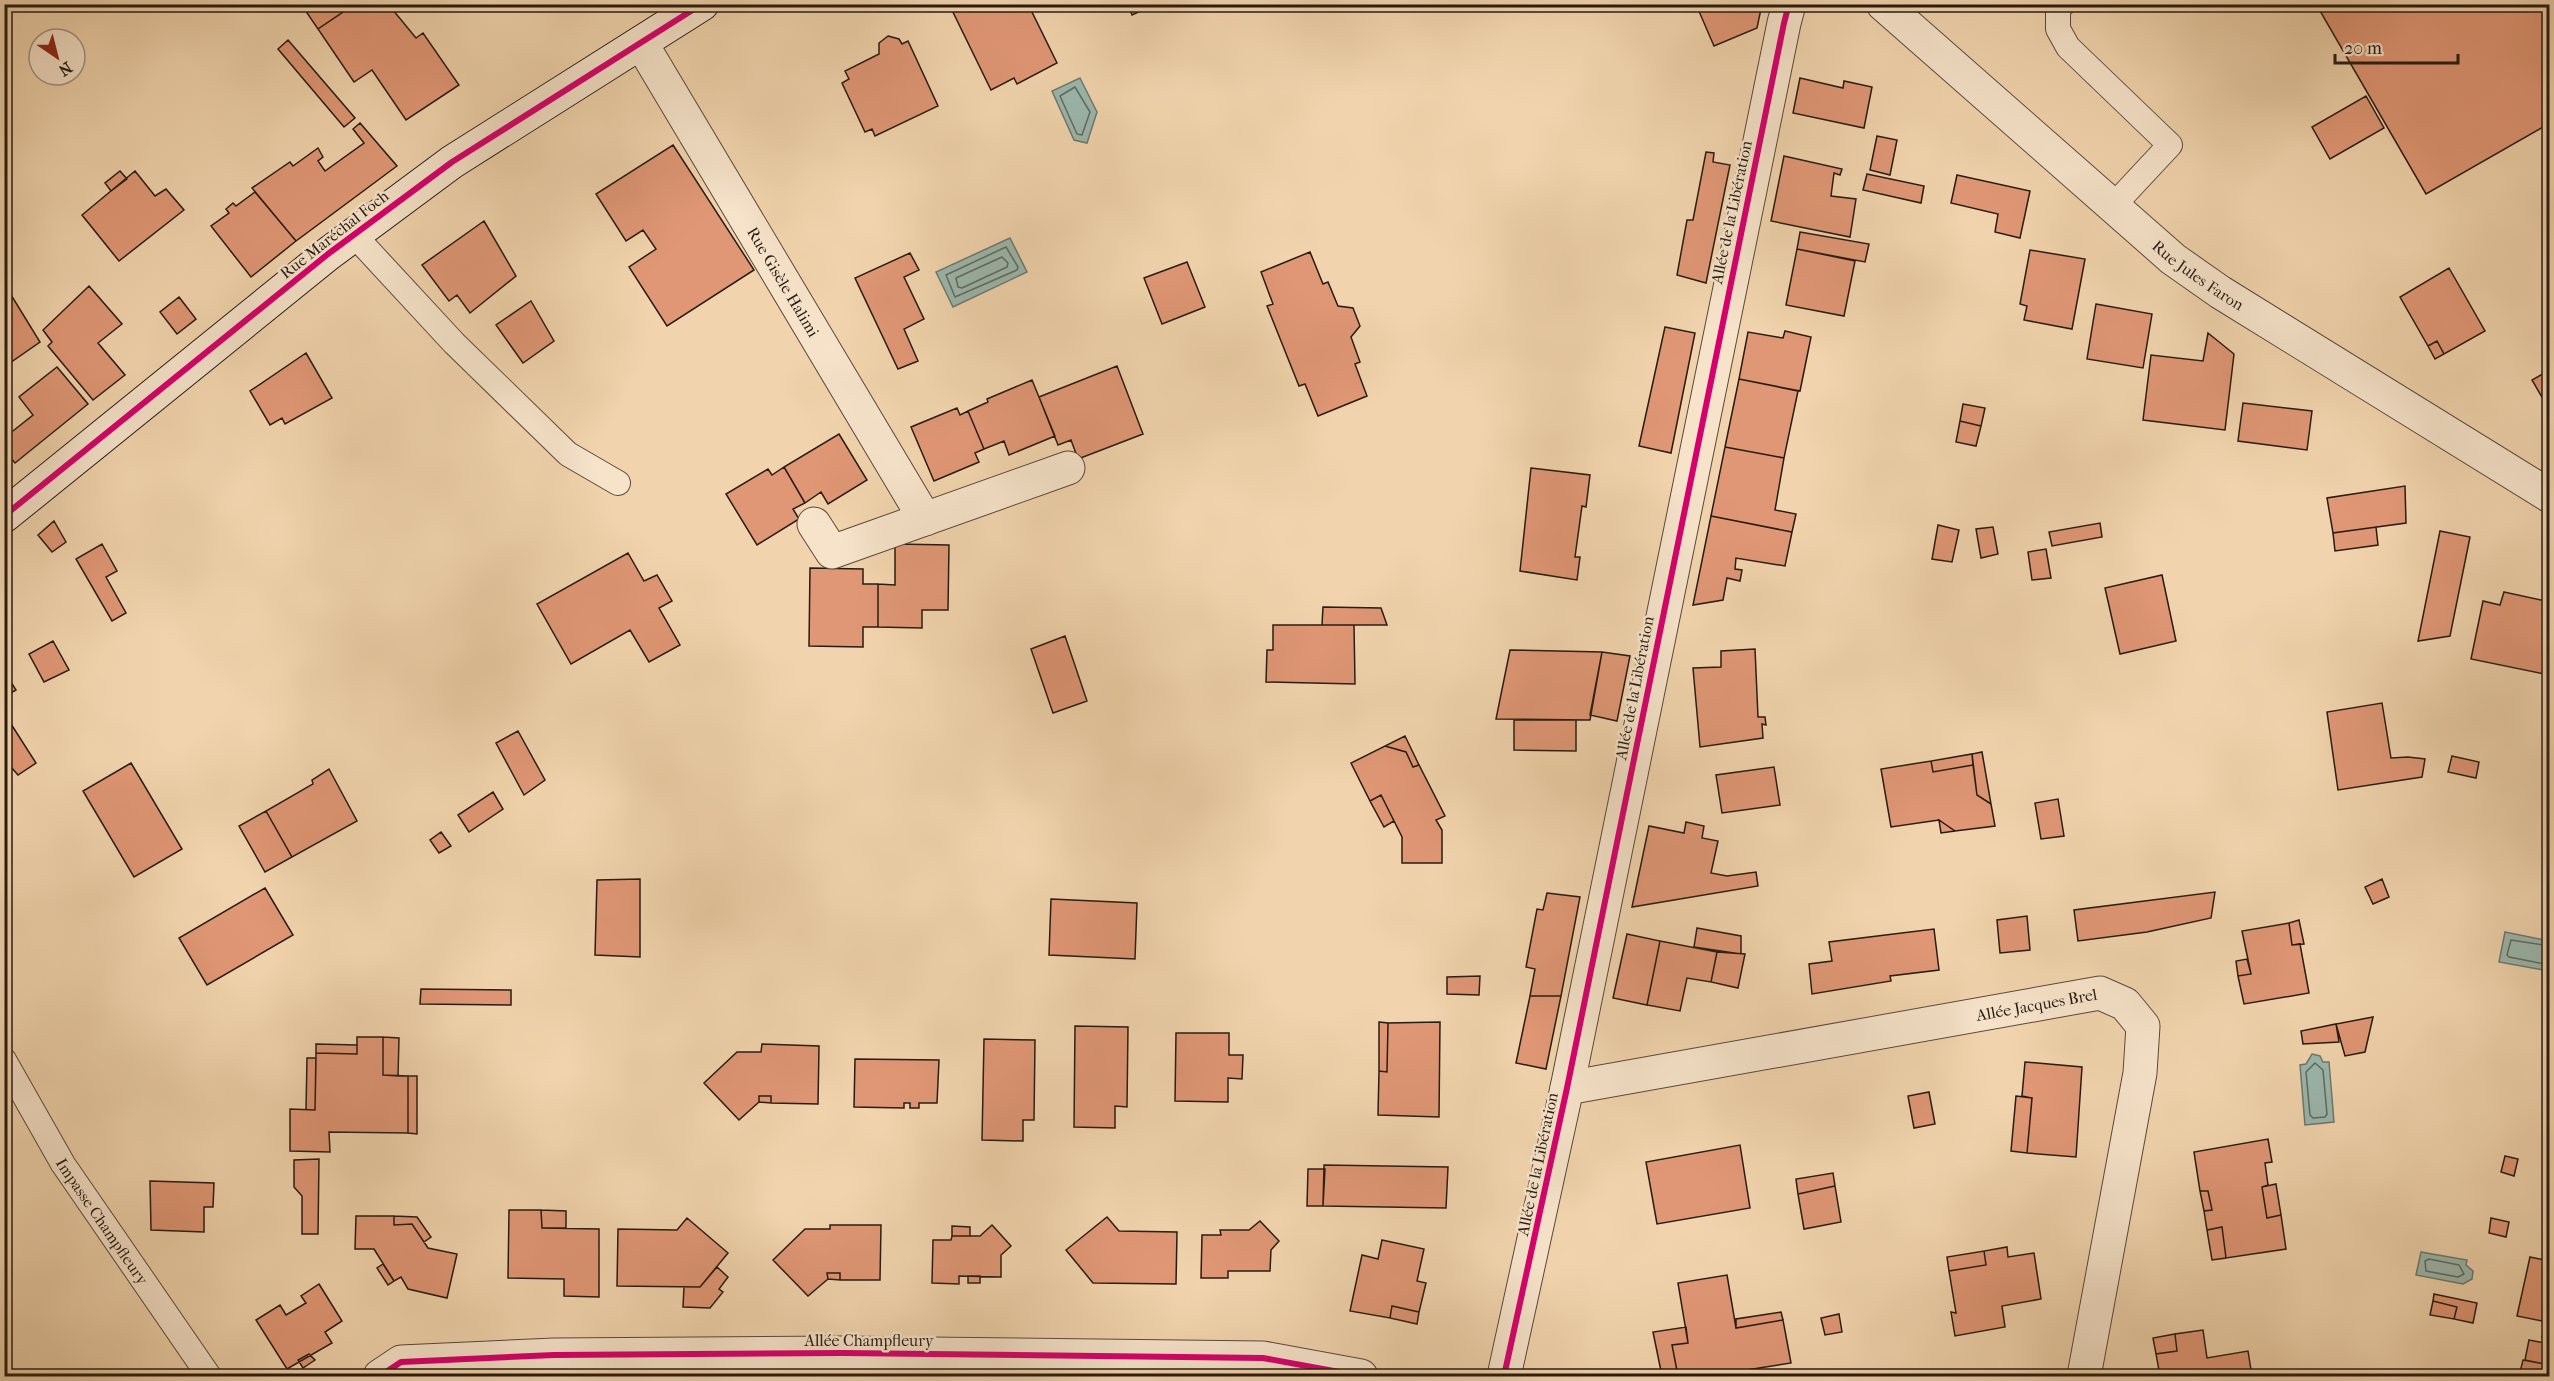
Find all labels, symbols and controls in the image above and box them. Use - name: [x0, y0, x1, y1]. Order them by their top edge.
- north arrow: [27, 27, 87, 87]
- scale bar: [2335, 27, 2458, 65]
- text: 20 m: [2344, 38, 2382, 59]
- text: N: [54, 58, 76, 81]
- street label: Allée de la Libération: [1707, 138, 1756, 286]
- street label: Rue Maréchal Foch: [276, 186, 392, 283]
- street label: Rue Gisèle Halimi: [743, 224, 823, 341]
- street label: Rue Jules Faron: [2148, 236, 2248, 315]
- street label: Allée de la Libération: [1611, 614, 1658, 763]
- street label: Allée Jacques Brel: [1974, 985, 2099, 1025]
- street label: Allée de la Libération: [1513, 1090, 1562, 1238]
- street label: Impasse Champfleury: [52, 1155, 152, 1289]
- street label: Allée Champfleury: [804, 1331, 934, 1350]

